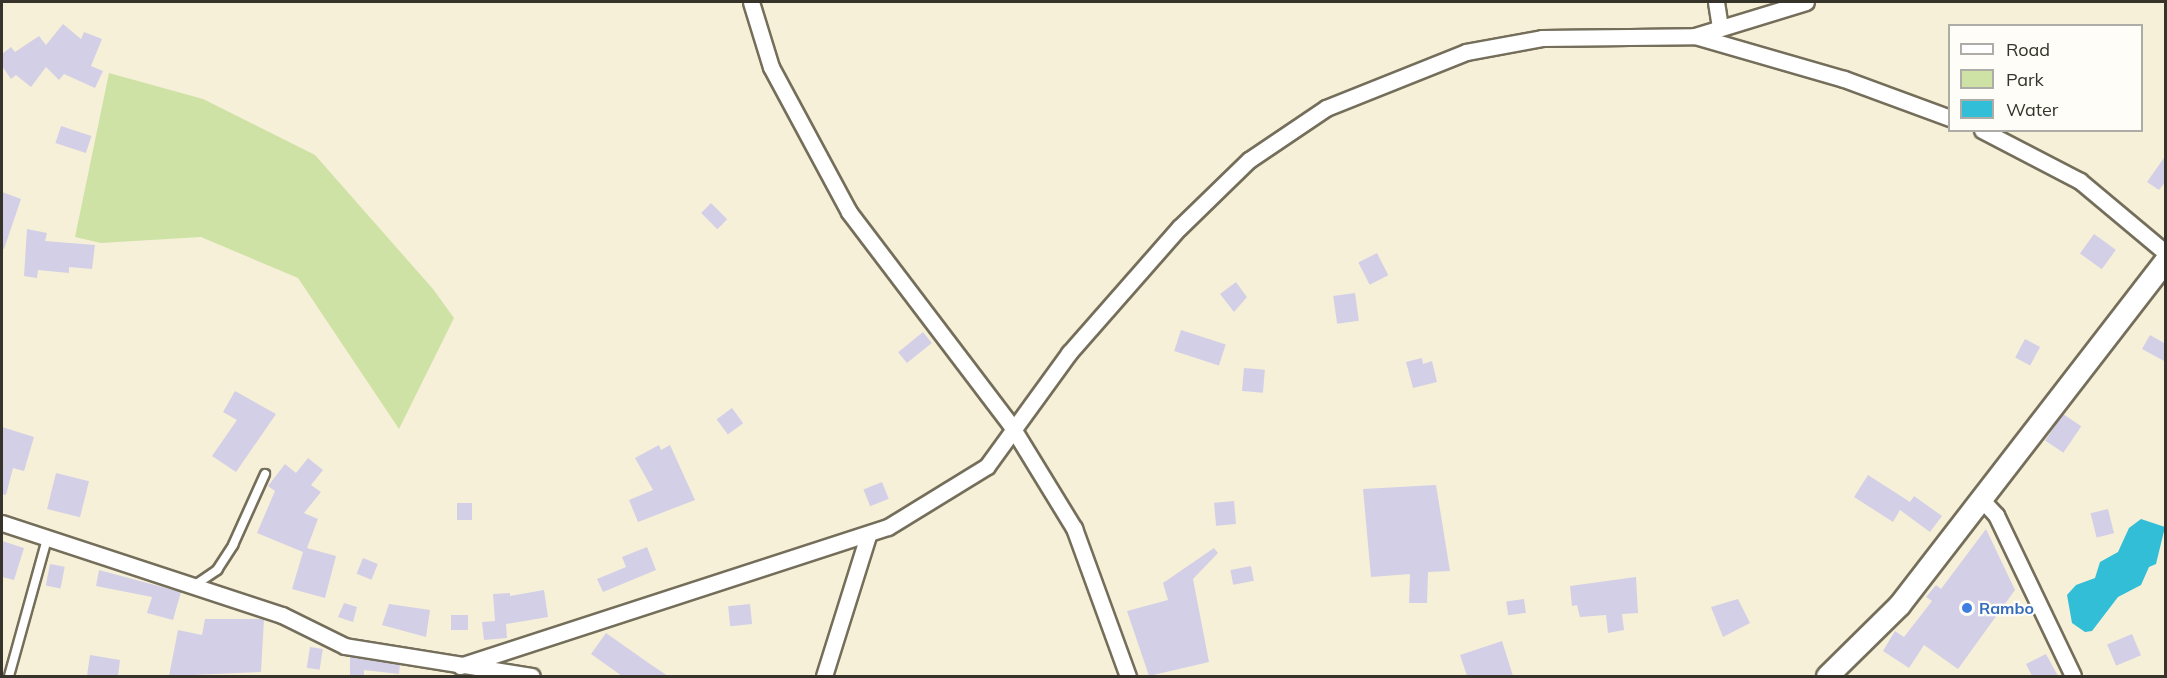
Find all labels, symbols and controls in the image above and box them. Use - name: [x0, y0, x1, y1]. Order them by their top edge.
- legend: [1948, 24, 2143, 132]
- text: Road: [2006, 38, 2050, 61]
- text: Park: [2006, 68, 2044, 91]
- text: Water: [2006, 98, 2058, 121]
- place label: Rambo: [1979, 598, 2034, 618]
- marker: Rambo: [1960, 601, 1974, 615]

